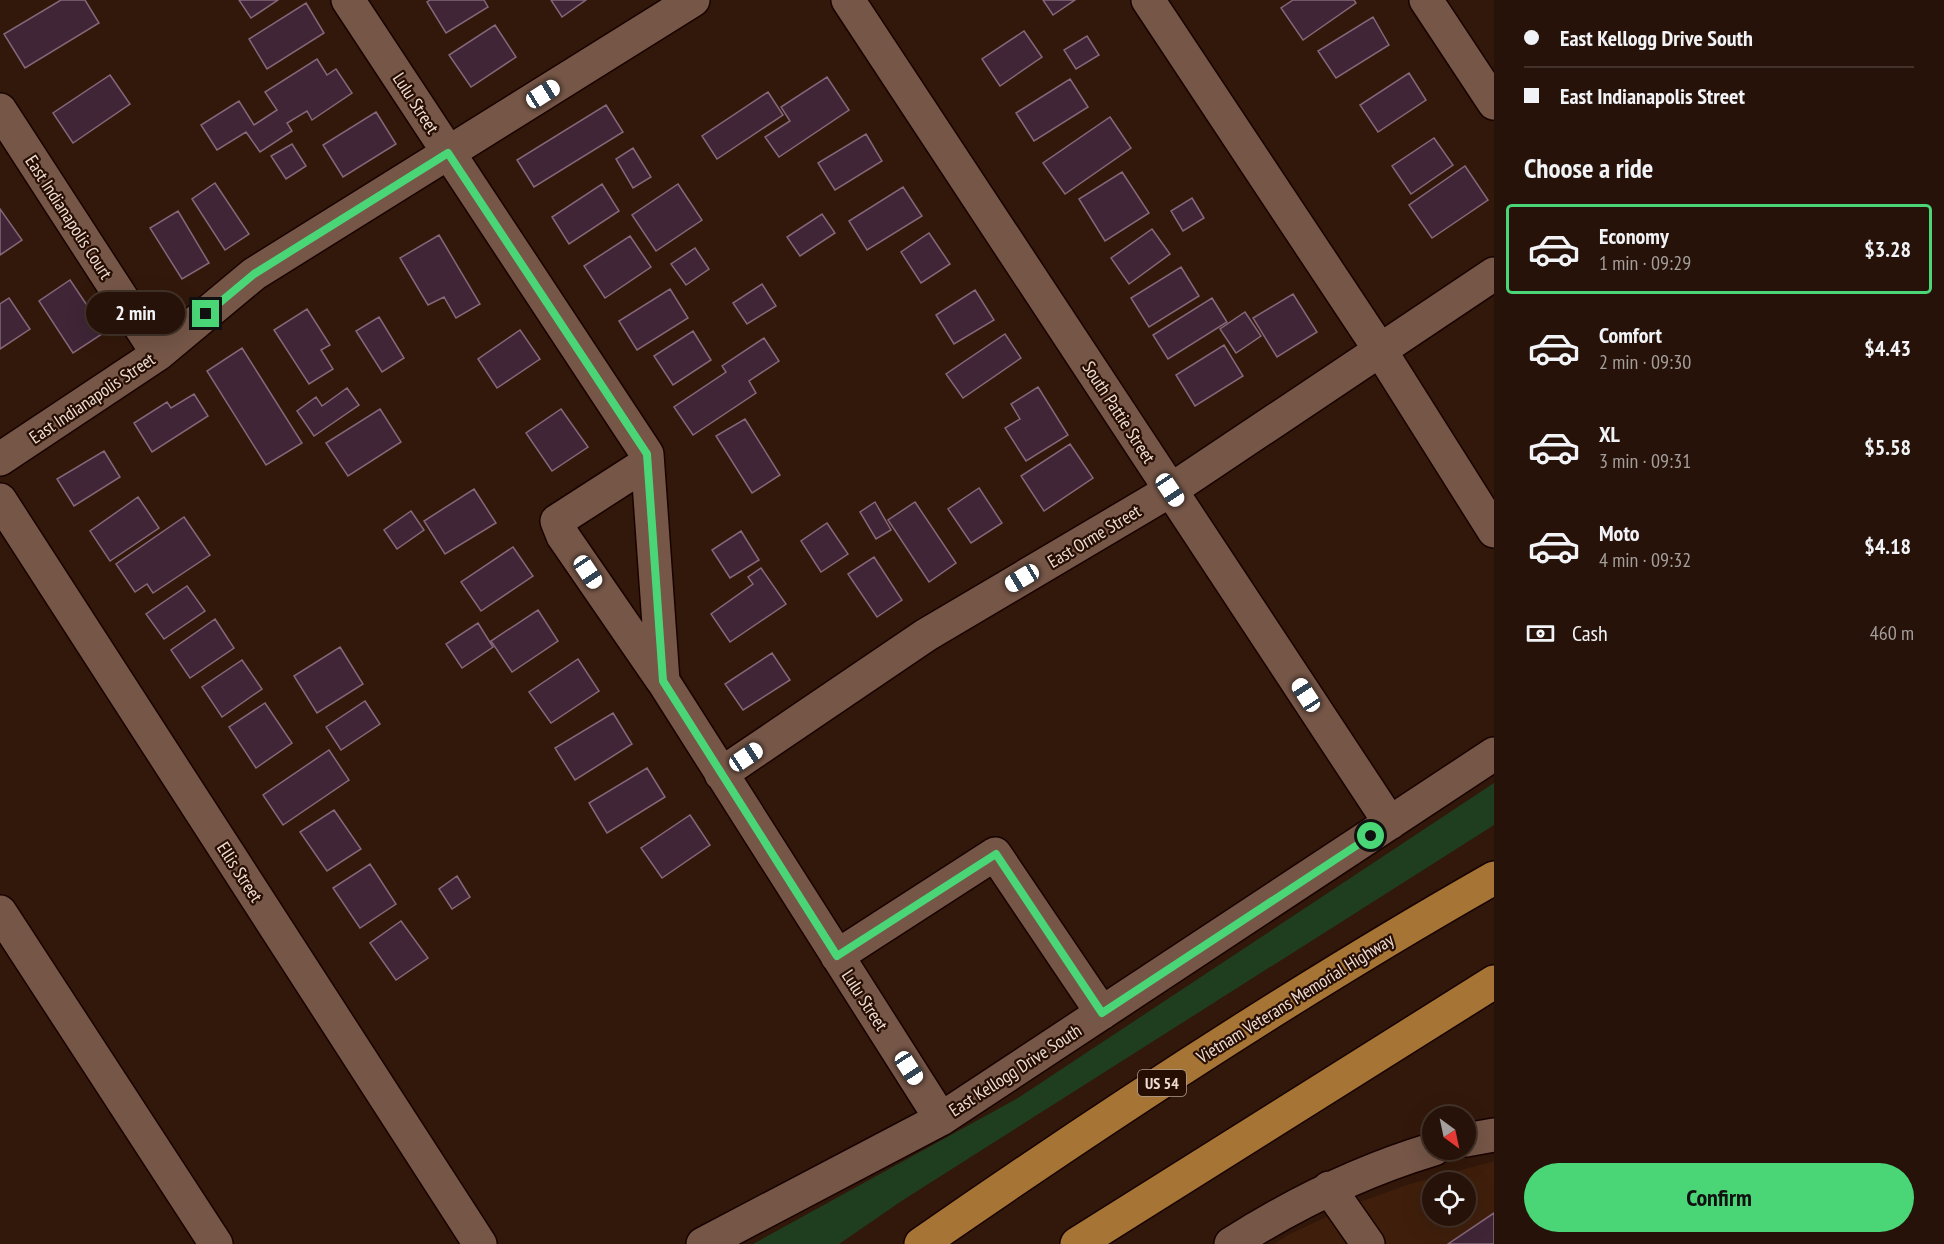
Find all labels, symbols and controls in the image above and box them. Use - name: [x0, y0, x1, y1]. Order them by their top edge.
- text: East Kellogg Drive South: [1560, 24, 1753, 52]
- street label: Lulu Street: [388, 68, 444, 138]
- car: [523, 77, 563, 111]
- text: East Indianapolis Street: [1560, 82, 1745, 110]
- street label: East Indianapolis Court: [20, 151, 118, 283]
- text: Choose a ride: [1524, 151, 1653, 185]
- icon: car: [1527, 222, 1581, 276]
- text: Economy: [1599, 222, 1669, 250]
- text: $3.28: [1864, 235, 1911, 263]
- text: 1 min · 09:29: [1599, 250, 1691, 276]
- callout: 2 min: [86, 293, 185, 335]
- text: 2 min: [115, 300, 156, 326]
- route end: [192, 300, 219, 327]
- icon: car: [1527, 321, 1581, 375]
- text: Comfort: [1599, 321, 1662, 349]
- text: $4.43: [1864, 334, 1911, 362]
- street label: East Indianapolis Street: [25, 347, 159, 449]
- text: 2 min · 09:30: [1599, 349, 1691, 375]
- street label: South Pattie Street: [1077, 357, 1161, 467]
- icon: car: [1527, 420, 1581, 474]
- text: XL: [1599, 420, 1620, 448]
- text: $5.58: [1864, 433, 1911, 461]
- text: 3 min · 09:31: [1599, 448, 1691, 474]
- car: [1152, 470, 1188, 510]
- street label: East Orme Street: [1043, 499, 1145, 573]
- icon: car: [1527, 519, 1581, 573]
- text: Moto: [1599, 519, 1640, 547]
- text: $4.18: [1864, 532, 1911, 560]
- text: 4 min · 09:32: [1599, 547, 1691, 573]
- car: [570, 552, 606, 592]
- car: [1002, 561, 1042, 595]
- icon: cash: [1524, 617, 1557, 650]
- text: Cash: [1572, 619, 1608, 647]
- text: 460 m: [1870, 620, 1914, 646]
- car: [1289, 675, 1323, 715]
- car: [726, 739, 766, 775]
- route start: [1357, 822, 1384, 849]
- street label: Ellis Street: [212, 838, 268, 906]
- street label: Vietnam Veterans Memorial Highway: [1191, 928, 1398, 1069]
- street label: Lulu Street: [837, 965, 893, 1035]
- street label: East Kellogg Drive South: [944, 1019, 1086, 1121]
- car: [892, 1048, 926, 1088]
- road number: US 54: [1138, 1070, 1186, 1096]
- north arrow: [1422, 1106, 1476, 1160]
- map controls: [1422, 1106, 1476, 1226]
- button: Confirm: [1524, 1163, 1914, 1232]
- button: locate: [1422, 1172, 1476, 1226]

